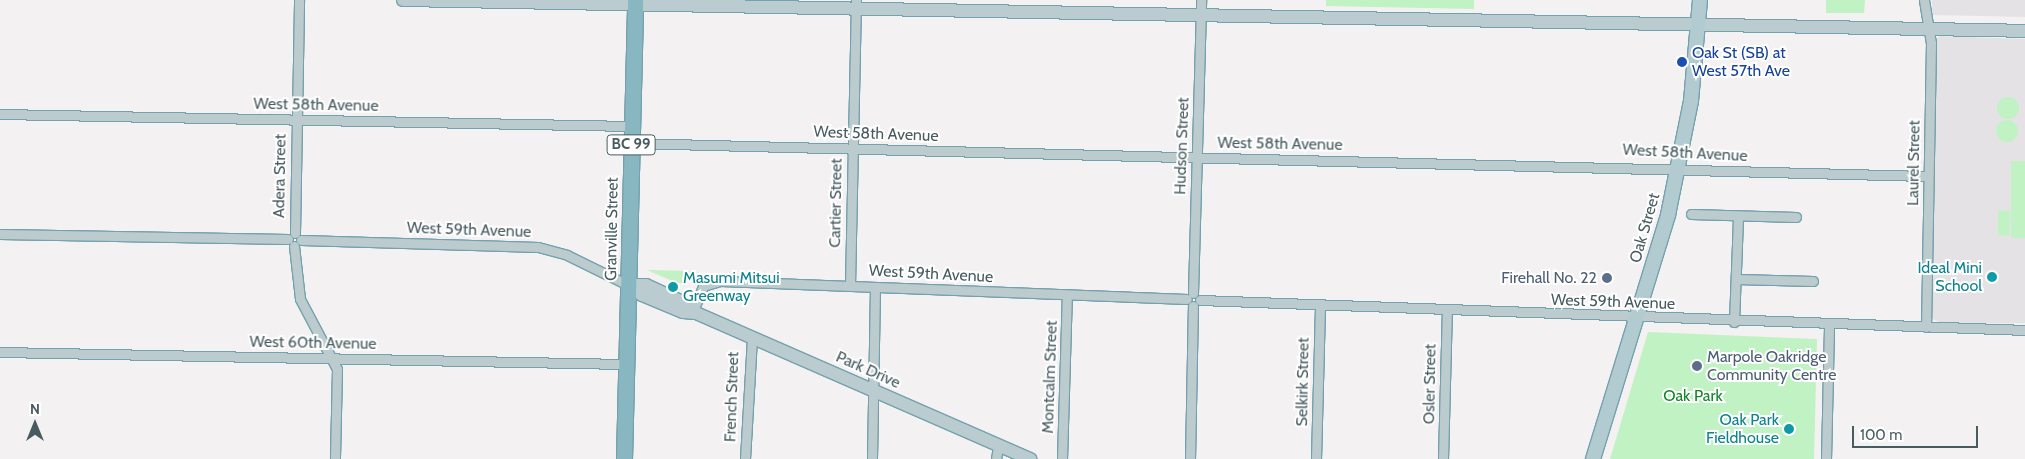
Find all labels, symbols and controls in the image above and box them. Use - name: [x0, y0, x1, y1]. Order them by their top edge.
- place label: Oak St (SB) at West 57th Ave: [1692, 43, 1790, 81]
- marker: Oak St (SB) at West 57th Ave: [1676, 56, 1688, 68]
- street label: West 58th Avenue: [253, 94, 379, 116]
- street label: Hudson Street: [1171, 97, 1193, 195]
- street label: Laurel Street: [1904, 120, 1924, 206]
- street label: West 58th Avenue: [813, 122, 939, 146]
- road number: BC 99: [606, 132, 656, 158]
- street label: West 58th Avenue: [1217, 133, 1343, 155]
- street label: Adera Street: [270, 134, 290, 218]
- street label: West 58th Avenue: [1622, 140, 1748, 166]
- street label: Cartier Street: [826, 158, 846, 248]
- street label: Granville Street: [601, 177, 623, 281]
- street label: Oak Street: [1626, 191, 1664, 265]
- street label: West 59th Avenue: [406, 218, 532, 242]
- place label: Ideal Mini School: [1917, 258, 1982, 296]
- street label: West 59th Avenue: [868, 261, 994, 287]
- place label: Masumi Mitsui Greenway: [683, 268, 780, 306]
- place label: Firehall No. 22: [1501, 268, 1597, 288]
- marker: Ideal Mini School: [1986, 271, 1998, 283]
- marker: Firehall No. 22: [1601, 272, 1613, 284]
- marker: Masumi Mitsui Greenway: [667, 281, 679, 293]
- street label: West 59th Avenue: [1550, 290, 1676, 314]
- street label: Montcalm Street: [1038, 320, 1062, 434]
- street label: West 60th Avenue: [249, 332, 377, 354]
- street label: Selkirk Street: [1293, 337, 1313, 427]
- street label: Osler Street: [1420, 344, 1440, 424]
- street label: Park Drive: [833, 347, 903, 393]
- place label: Marpole Oakridge Community Centre: [1707, 347, 1836, 385]
- street label: French Street: [721, 352, 743, 442]
- marker: Marpole Oakridge Community Centre: [1691, 360, 1703, 372]
- park label: Oak Park: [1663, 386, 1723, 406]
- north arrow: [10, 399, 60, 449]
- text: N: [30, 400, 40, 418]
- place label: Oak Park Fieldhouse: [1706, 410, 1779, 448]
- scale bar: [1855, 416, 1981, 448]
- marker: Oak Park Fieldhouse: [1783, 423, 1795, 435]
- text: 100 m: [1860, 426, 1902, 444]

